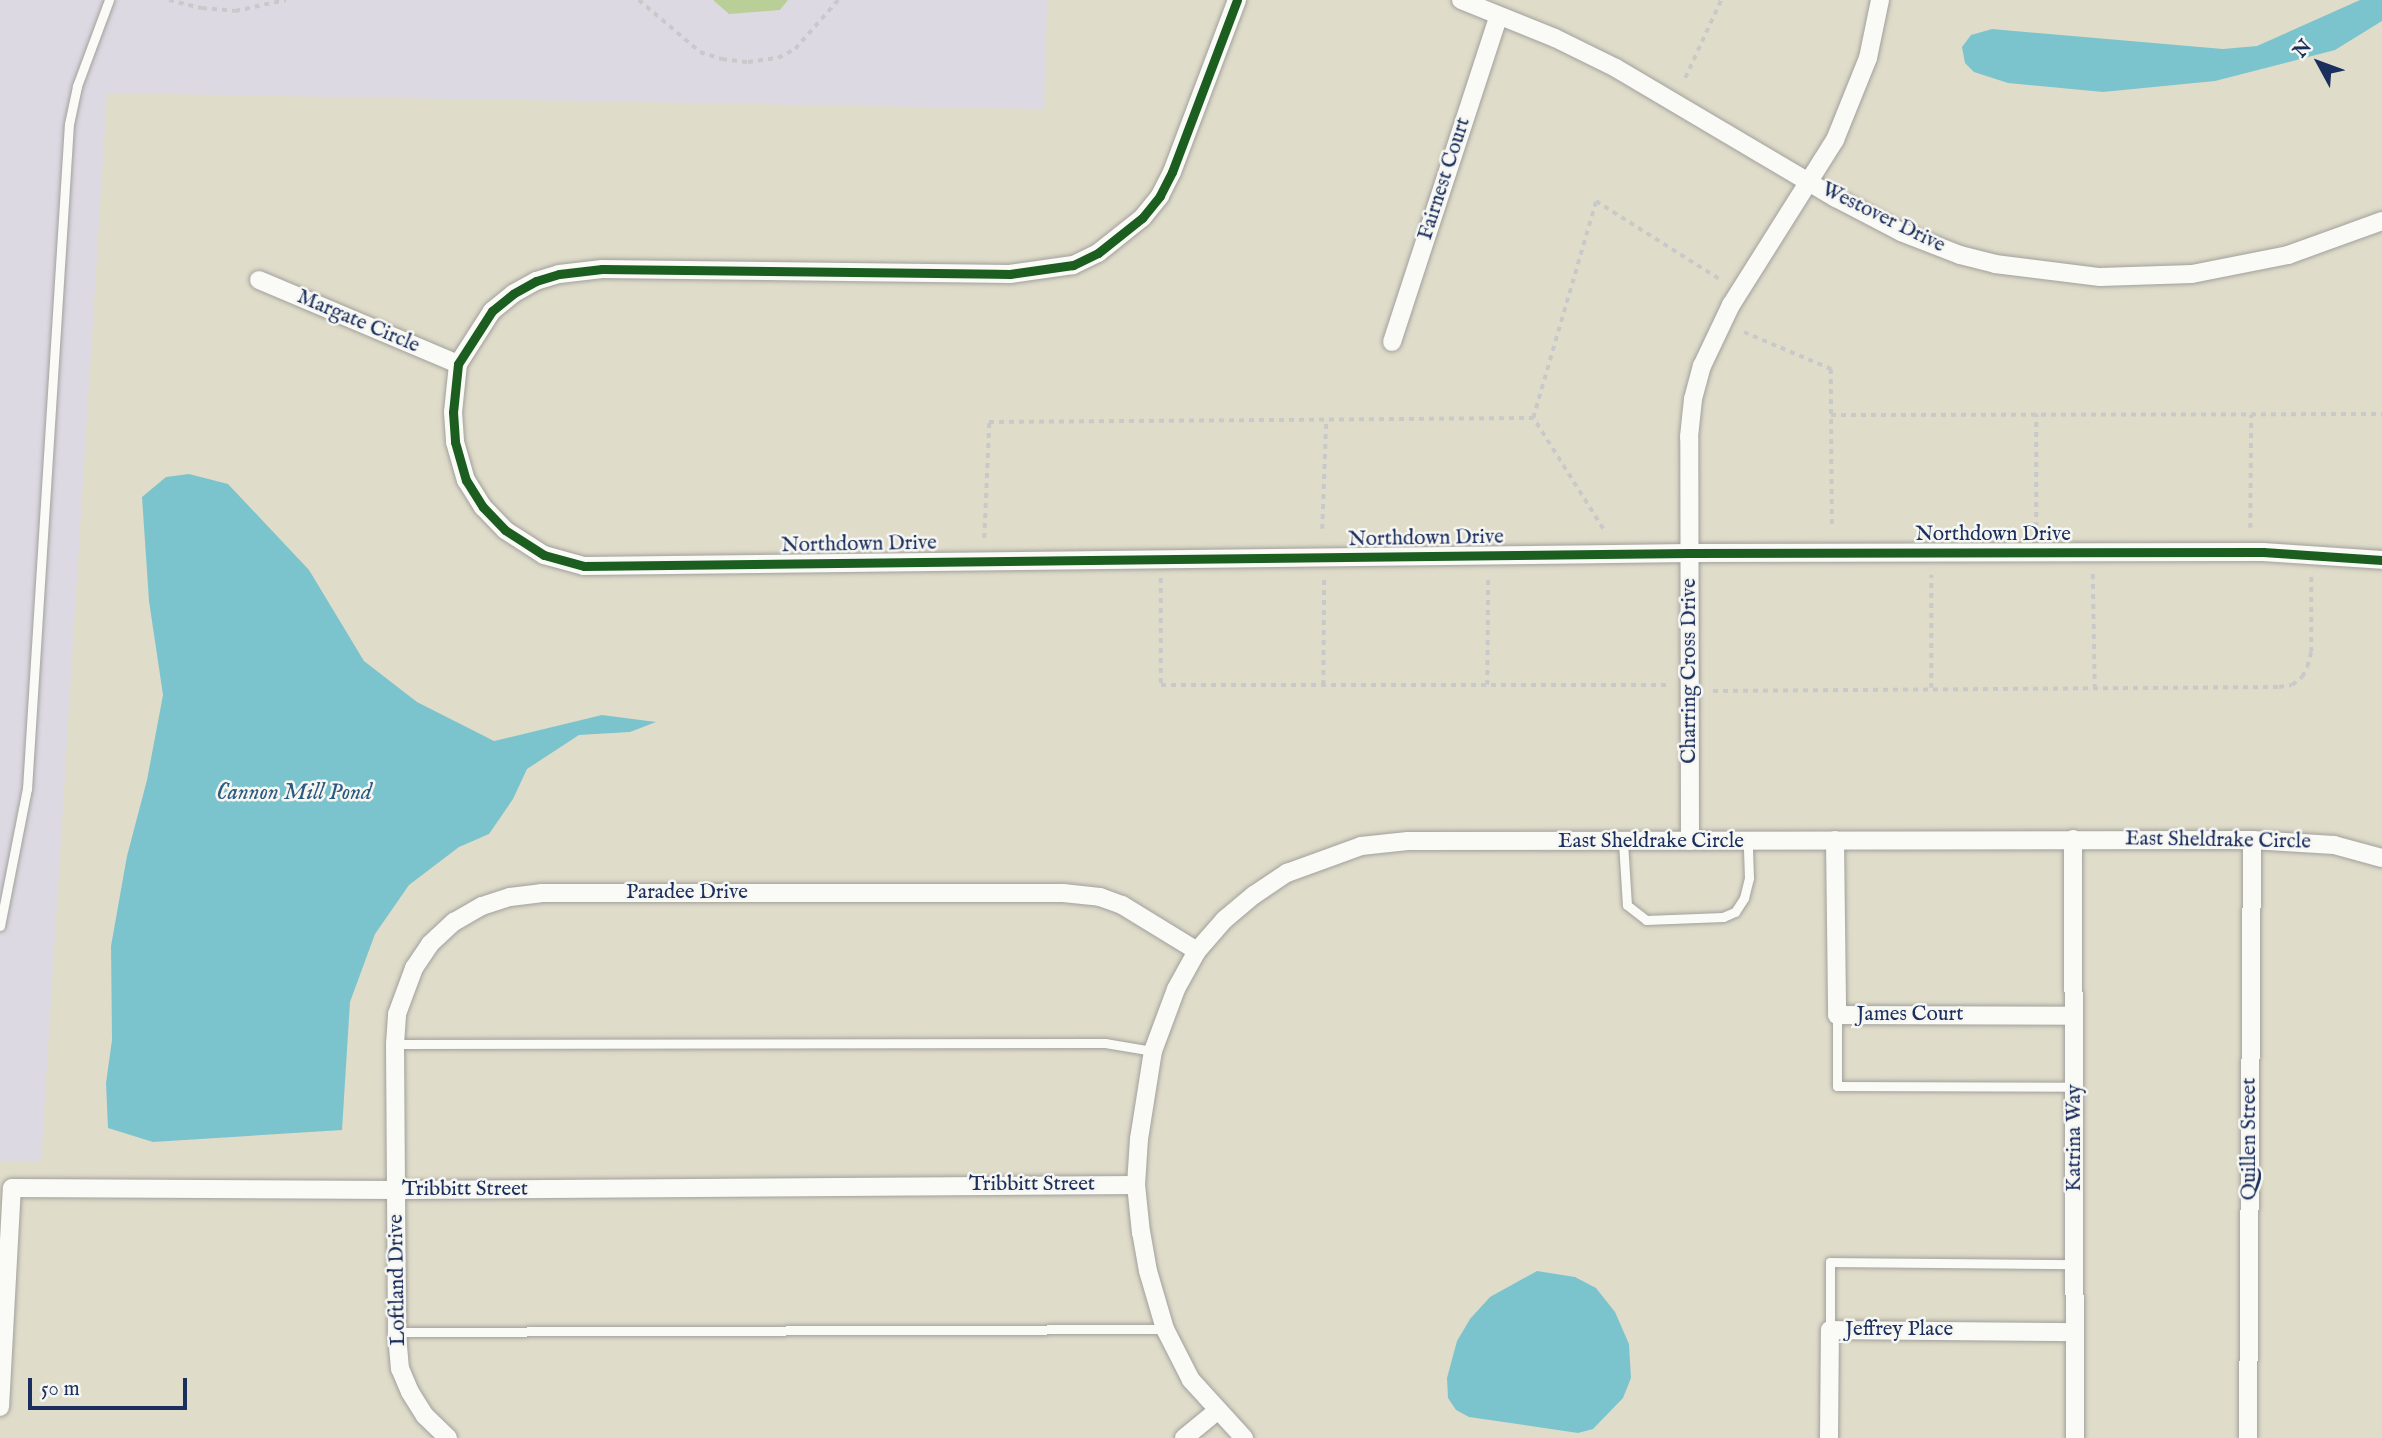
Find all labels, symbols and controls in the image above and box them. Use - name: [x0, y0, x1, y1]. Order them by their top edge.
- north arrow: [2284, 28, 2354, 98]
- text: N: [2289, 35, 2318, 63]
- street label: Fairnest Court: [1413, 114, 1477, 244]
- street label: Westover Drive: [1817, 177, 1949, 259]
- street label: Margate Circle: [293, 285, 423, 359]
- street label: Northdown Drive: [1915, 522, 2071, 548]
- street label: Northdown Drive: [1348, 525, 1504, 553]
- street label: Northdown Drive: [781, 531, 937, 559]
- street label: Charring Cross Drive: [1677, 578, 1703, 764]
- water label: Cannon Mill Pond: [216, 779, 372, 807]
- street label: East Sheldrake Circle: [2125, 827, 2311, 855]
- street label: East Sheldrake Circle: [1558, 829, 1744, 855]
- street label: Paradee Drive: [626, 880, 748, 906]
- street label: James Court: [1857, 1002, 1963, 1028]
- street label: Quillen Street: [2237, 1078, 2263, 1200]
- street label: Katrina Way: [2062, 1084, 2088, 1192]
- street label: Tribbitt Street: [969, 1172, 1095, 1198]
- street label: Tribbitt Street: [402, 1177, 528, 1203]
- street label: Loftland Drive: [384, 1214, 412, 1346]
- street label: Jeffrey Place: [1845, 1317, 1953, 1343]
- scale bar: [32, 1364, 191, 1408]
- text: 50 m: [41, 1376, 80, 1403]

